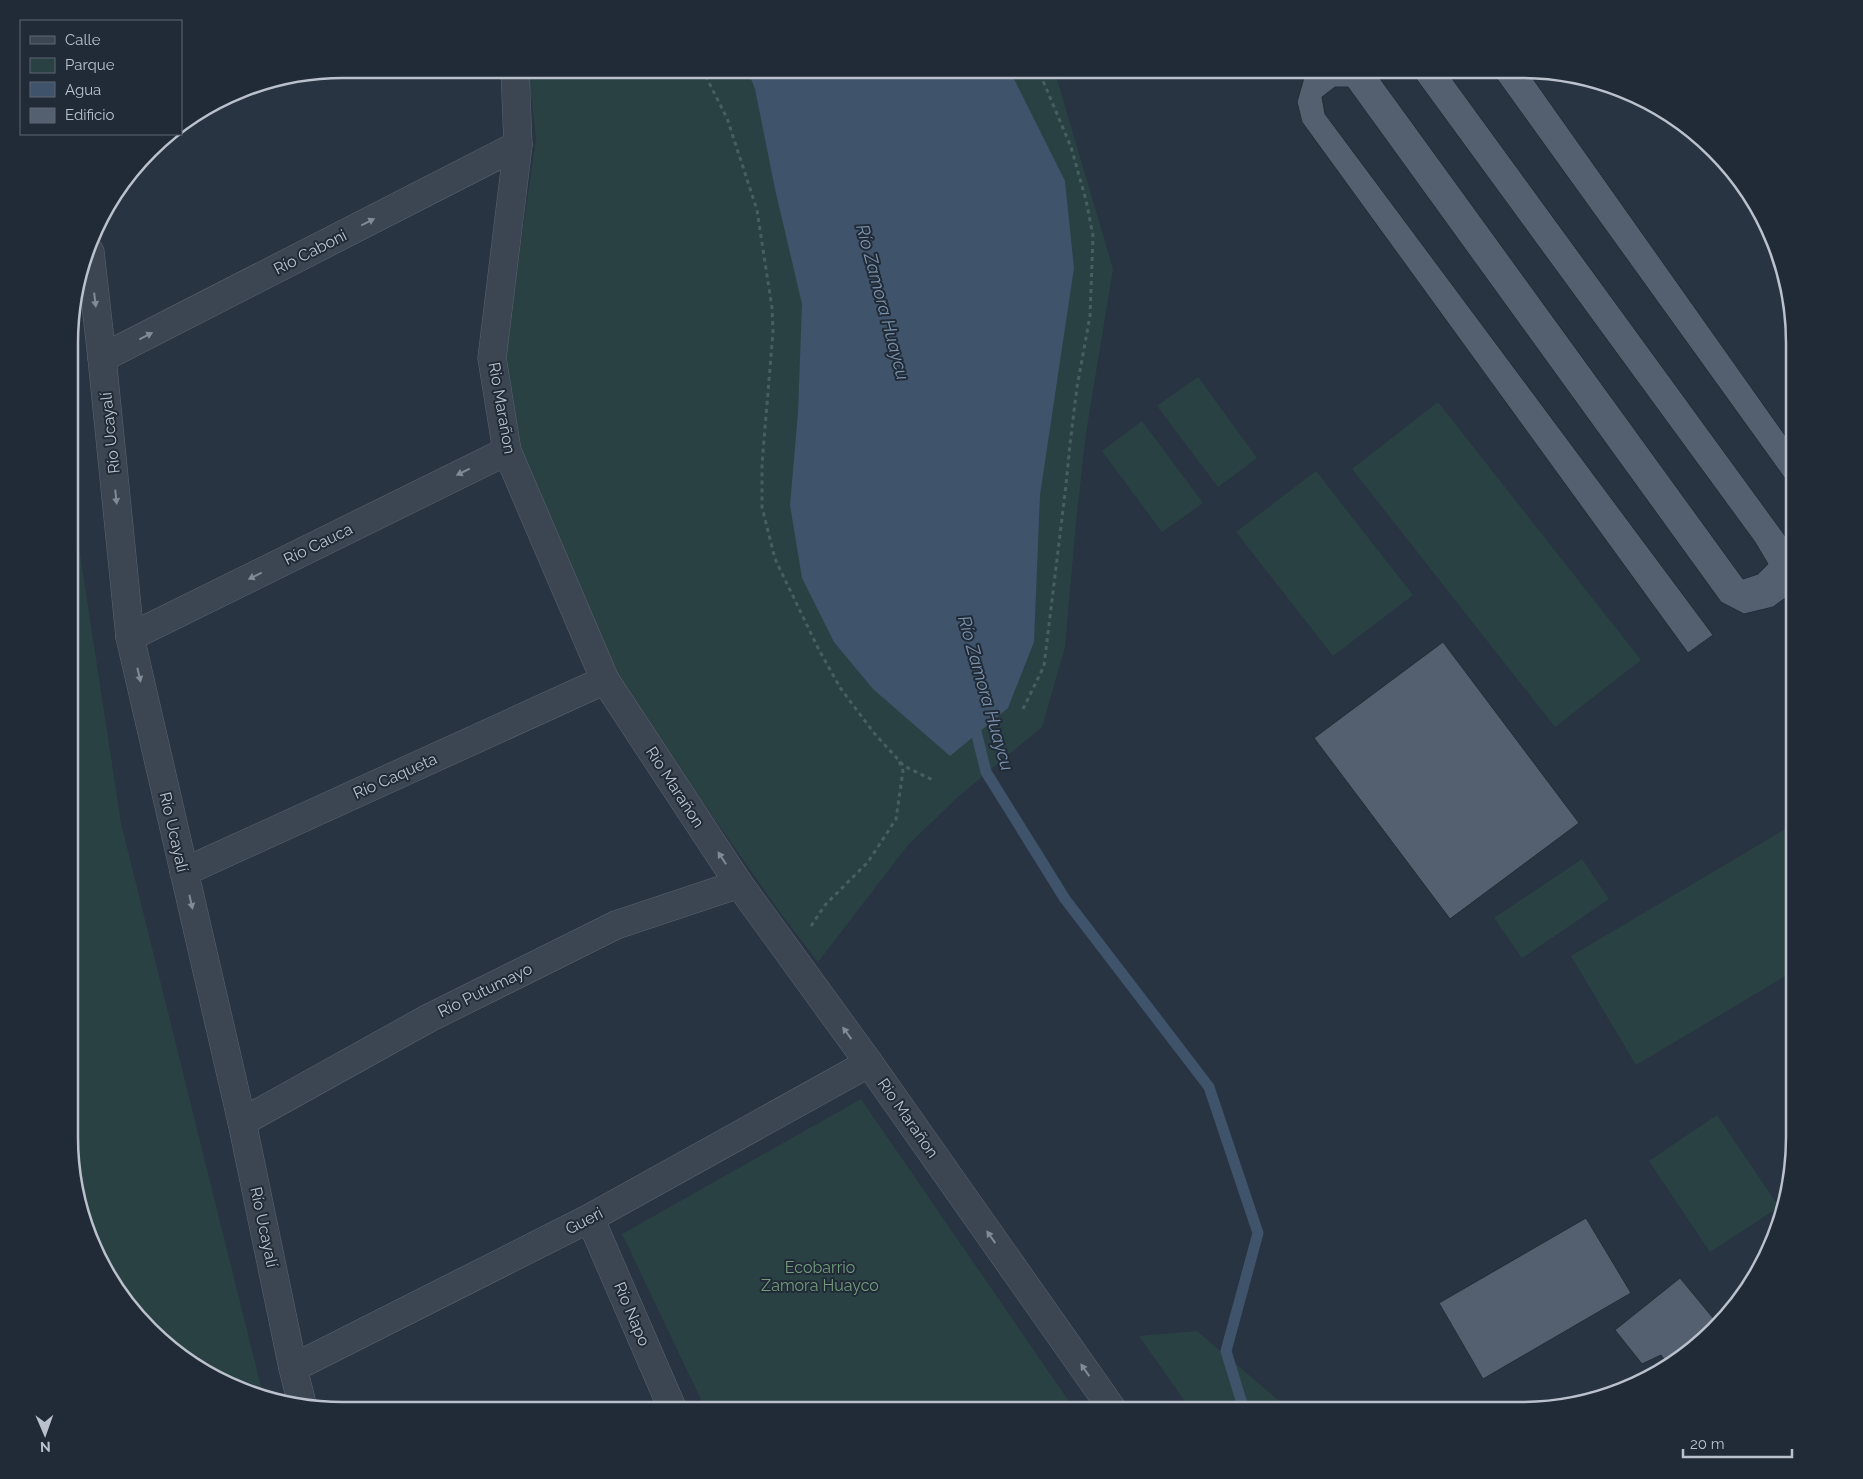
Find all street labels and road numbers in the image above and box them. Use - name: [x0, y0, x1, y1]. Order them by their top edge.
- street label: Río Caboni: [270, 226, 350, 278]
- street label: Rio Marañon: [485, 361, 519, 455]
- street label: Río Ucayalí: [96, 391, 124, 475]
- street label: Río Cauca: [281, 519, 355, 569]
- street label: Rio Marañon: [642, 743, 708, 831]
- street label: Río Caqueta: [350, 749, 440, 803]
- street label: Río Ucayalí: [156, 790, 193, 874]
- street label: Río Putumayo: [435, 959, 535, 1021]
- street label: Rio Marañon: [874, 1075, 942, 1161]
- street label: Río Ucayalí: [246, 1185, 282, 1269]
- street label: Gueri: [562, 1203, 606, 1239]
- street label: Río Napo: [610, 1279, 654, 1349]

